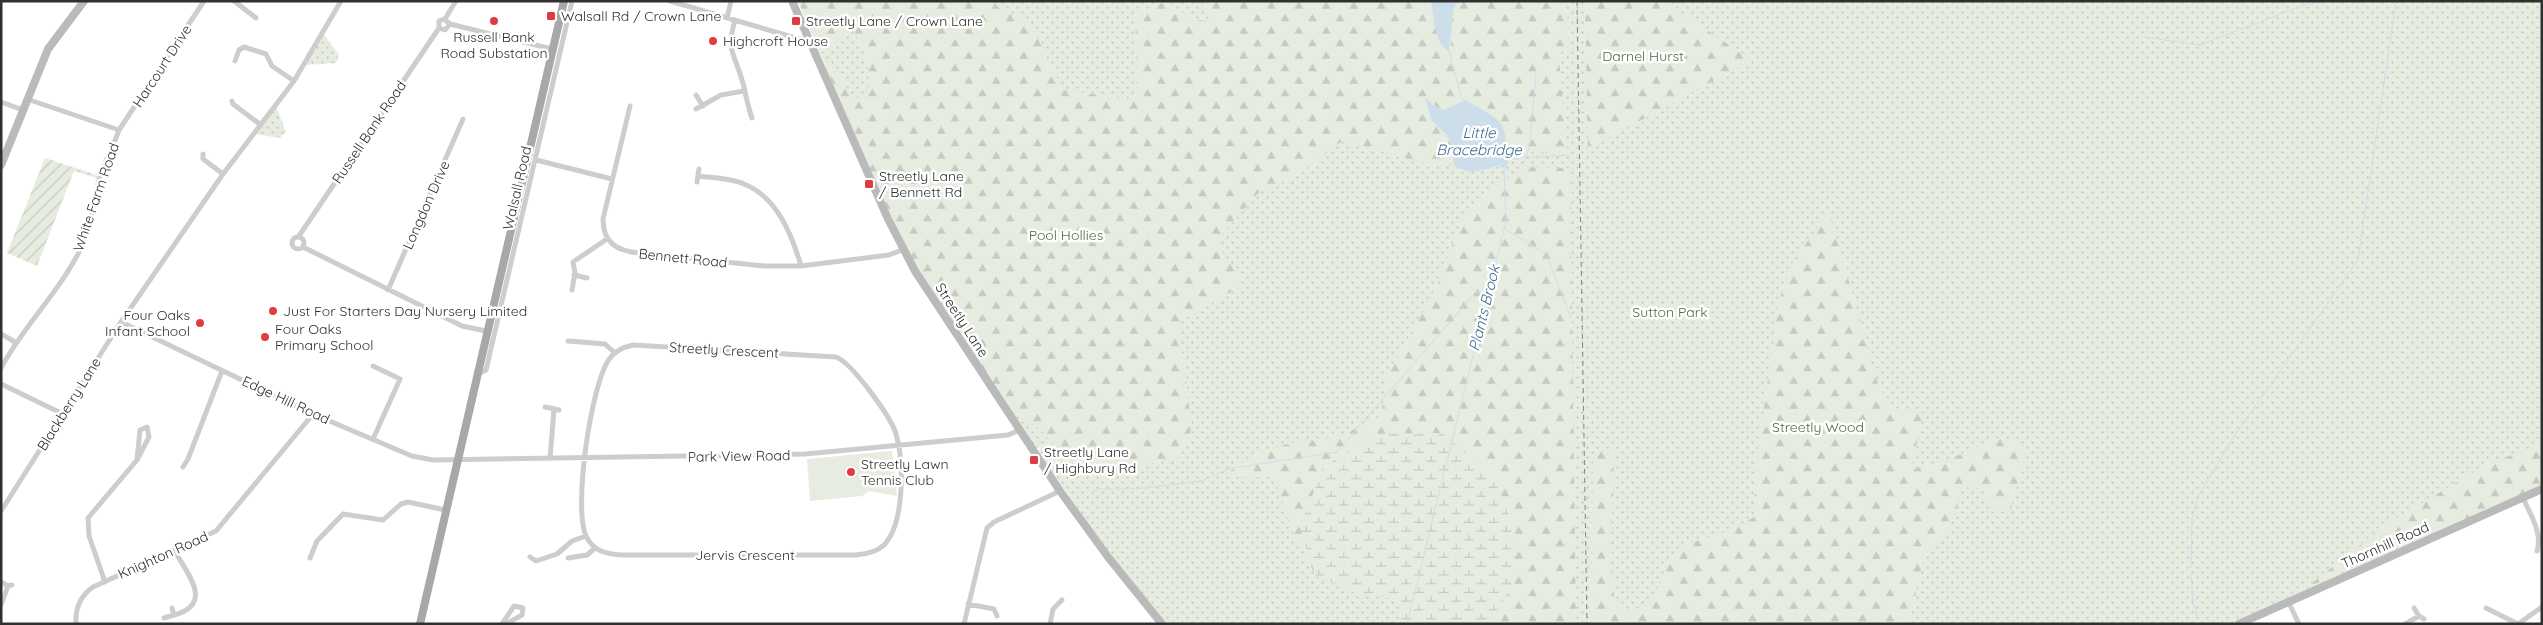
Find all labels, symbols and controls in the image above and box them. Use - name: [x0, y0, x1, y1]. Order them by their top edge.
- place label: Walsall Rd / Crown Lane: [561, 7, 721, 25]
- marker: Walsall Rd / Crown Lane: [545, 10, 557, 22]
- place label: Streetly Lane / Crown Lane: [806, 12, 983, 30]
- marker: Russell Bank Road Substation: [488, 15, 500, 27]
- marker: Streetly Lane / Crown Lane: [790, 15, 802, 27]
- street label: Harcourt Drive: [129, 21, 195, 111]
- place label: Russell Bank Road Substation: [441, 28, 547, 62]
- place label: Highcroft House: [723, 32, 828, 50]
- marker: Highcroft House: [707, 35, 719, 47]
- park label: Darnel Hurst: [1602, 47, 1684, 65]
- street label: Russell Bank Road: [328, 77, 410, 187]
- water label: Little Bracebridge: [1436, 123, 1522, 159]
- street label: White Farm Road: [69, 140, 123, 254]
- street label: Walsall Road: [499, 144, 535, 232]
- street label: Longdon Drive: [398, 158, 454, 252]
- place label: Streetly Lane / Bennett Rd: [879, 167, 964, 201]
- marker: Streetly Lane / Bennett Rd: [863, 178, 875, 190]
- park label: Pool Hollies: [1029, 226, 1103, 244]
- street label: Bennett Road: [638, 244, 728, 272]
- water label: Plants Brook: [1464, 261, 1504, 353]
- street label: Streetly Lane: [931, 279, 993, 361]
- place label: Just For Starters Day Nursery Limited: [283, 302, 527, 320]
- park label: Sutton Park: [1632, 303, 1708, 321]
- marker: Just For Starters Day Nursery Limited: [267, 305, 279, 317]
- place label: Four Oaks Infant School: [105, 306, 190, 340]
- marker: Four Oaks Infant School: [194, 317, 206, 329]
- place label: Four Oaks Primary School: [275, 320, 373, 354]
- marker: Four Oaks Primary School: [259, 331, 271, 343]
- street label: Streetly Crescent: [669, 338, 780, 362]
- street label: Blackberry Lane: [33, 354, 105, 454]
- street label: Edge Hill Road: [239, 372, 333, 428]
- park label: Streetly Wood: [1772, 418, 1864, 436]
- place label: Streetly Lane / Highbury Rd: [1044, 443, 1136, 477]
- street label: Park View Road: [687, 446, 791, 466]
- marker: Streetly Lane / Highbury Rd: [1028, 454, 1040, 466]
- place label: Streetly Lawn Tennis Club: [861, 455, 949, 489]
- marker: Streetly Lawn Tennis Club: [845, 466, 857, 478]
- street label: Thornhill Road: [2338, 518, 2432, 572]
- street label: Knighton Road: [115, 527, 211, 583]
- street label: Jervis Crescent: [695, 546, 795, 564]

